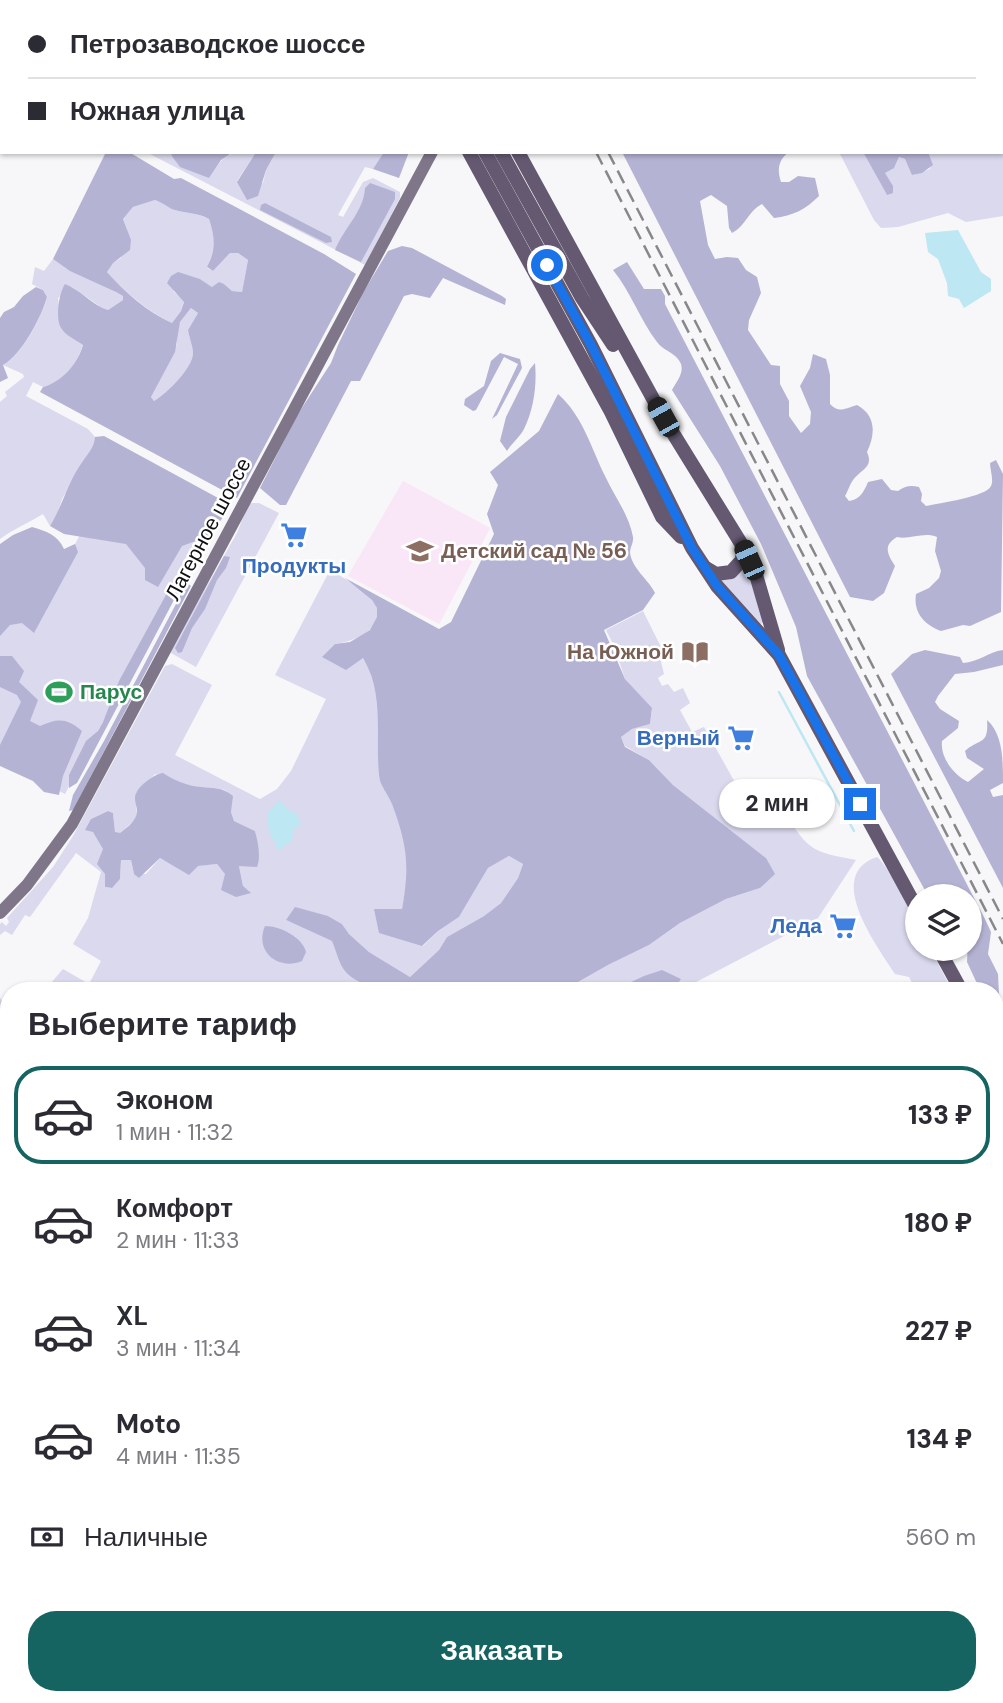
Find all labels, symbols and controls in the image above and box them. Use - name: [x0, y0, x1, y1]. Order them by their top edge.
- text: Петрозаводское шоссе: [70, 27, 366, 61]
- text: Южная улица: [70, 94, 244, 128]
- route start: [531, 249, 563, 281]
- car: [644, 394, 683, 440]
- street label: Лагерное шоссе: [159, 453, 257, 605]
- supermarket icon: Продукты: [279, 520, 309, 550]
- school or university icon: Детский сад № 56: [405, 536, 435, 566]
- place label: Детский сад № 56: [441, 537, 627, 565]
- car: [731, 537, 768, 583]
- place label: Продукты: [242, 552, 346, 580]
- library icon: На Южной: [680, 637, 710, 667]
- place label: На Южной: [567, 638, 674, 666]
- sports icon: Парус: [44, 677, 74, 707]
- place label: Парус: [80, 678, 142, 706]
- supermarket icon: Верный: [726, 723, 756, 753]
- place label: Верный: [637, 724, 720, 752]
- callout: 2 мин: [720, 780, 836, 828]
- text: 2 мин: [745, 788, 809, 818]
- route end: [844, 788, 876, 820]
- map controls: [905, 884, 982, 961]
- button: layers: [905, 884, 982, 961]
- supermarket icon: Леда: [828, 911, 858, 941]
- place label: Леда: [771, 912, 822, 940]
- text: Выберите тариф: [28, 1003, 297, 1045]
- text: Эконом: [116, 1083, 214, 1117]
- icon: car: [32, 1084, 95, 1147]
- text: 133 ₽: [908, 1098, 972, 1132]
- text: 1 мин · 11:32: [116, 1117, 233, 1147]
- text: Комфорт: [116, 1191, 233, 1225]
- icon: car: [32, 1192, 95, 1255]
- text: 180 ₽: [904, 1206, 972, 1240]
- text: 2 мин · 11:33: [116, 1225, 240, 1255]
- text: XL: [116, 1299, 148, 1333]
- icon: car: [32, 1300, 95, 1363]
- text: 227 ₽: [905, 1314, 972, 1348]
- text: 3 мин · 11:34: [116, 1333, 240, 1363]
- text: Moto: [116, 1407, 181, 1441]
- icon: car: [32, 1408, 95, 1471]
- text: 134 ₽: [907, 1422, 972, 1456]
- text: 4 мин · 11:35: [116, 1441, 241, 1471]
- icon: cash: [28, 1518, 66, 1556]
- text: Наличные: [84, 1520, 208, 1554]
- text: 560 m: [905, 1522, 976, 1552]
- button: Заказать: [28, 1611, 976, 1691]

